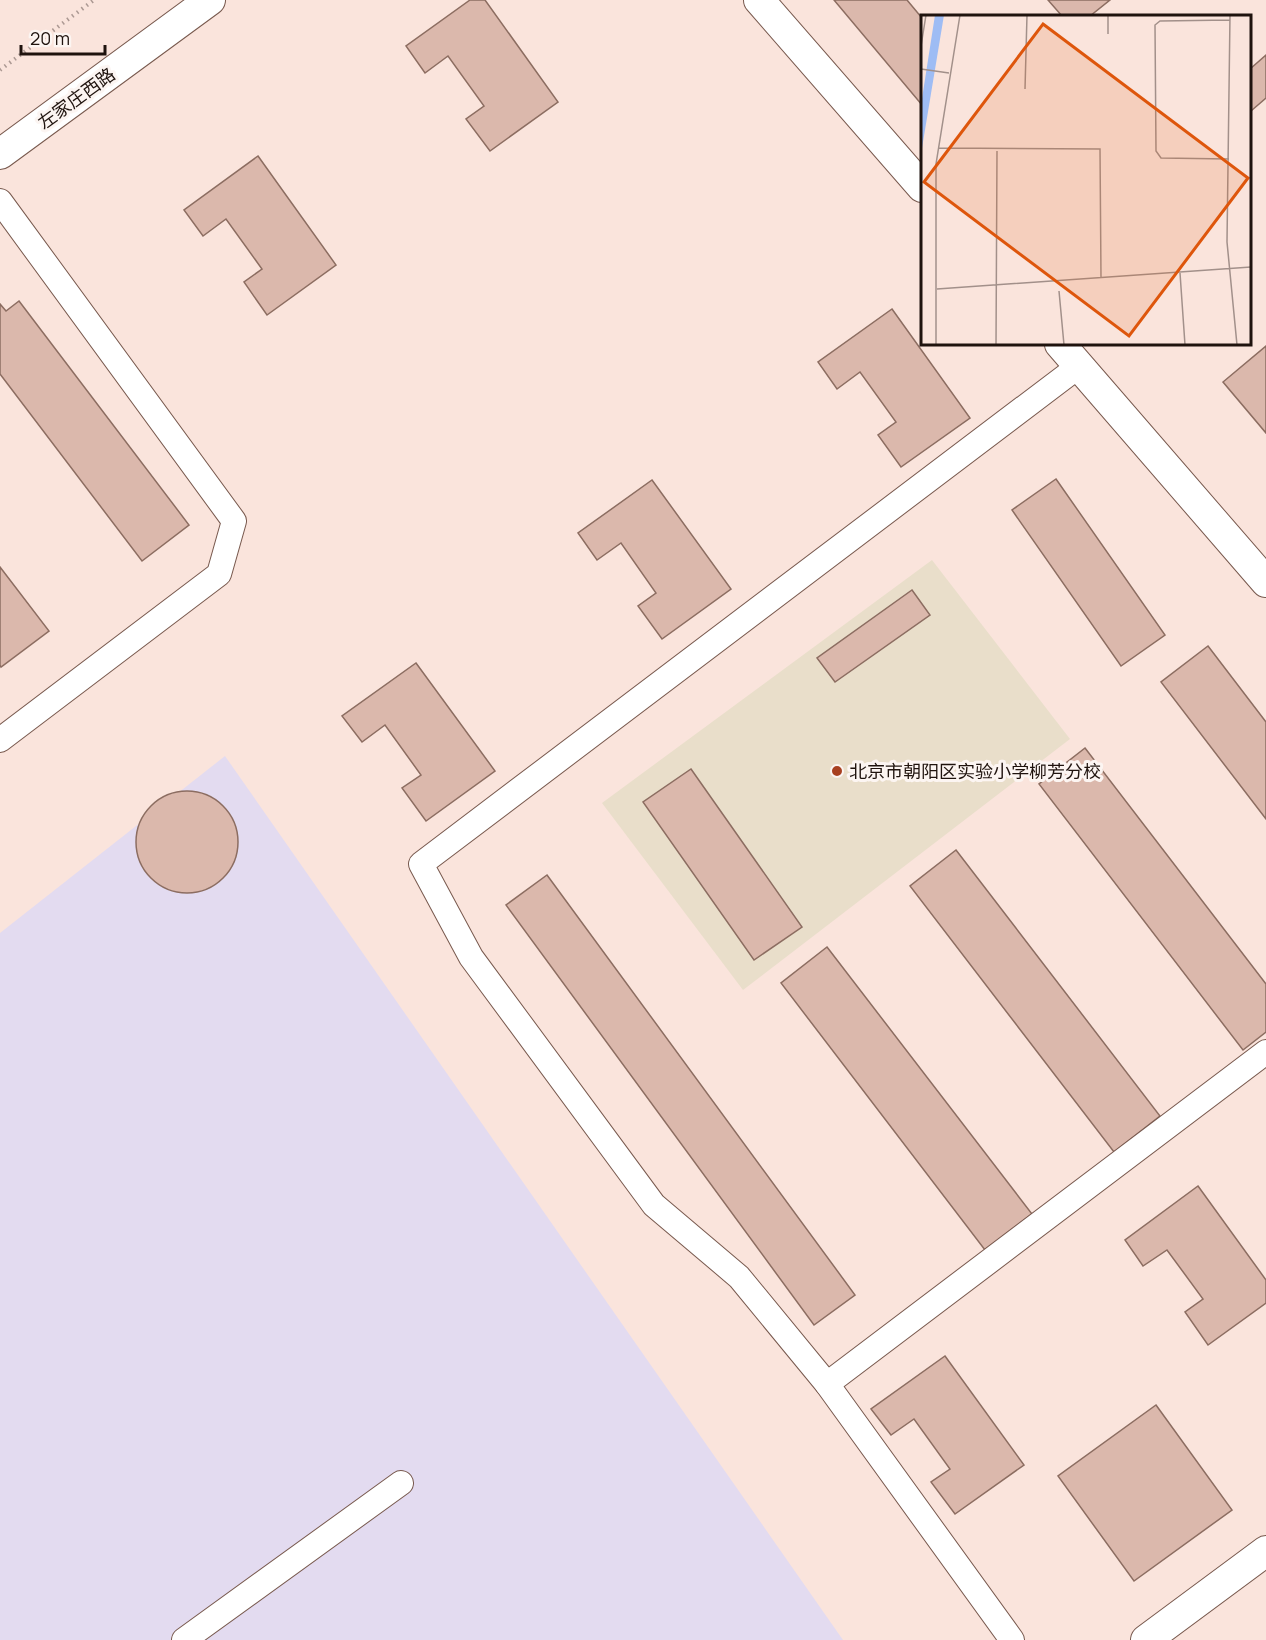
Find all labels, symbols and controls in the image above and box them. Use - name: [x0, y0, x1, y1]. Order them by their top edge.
- inset map: [921, 15, 1251, 345]
- scale bar: [21, 18, 105, 56]
- text: 20 m: [30, 26, 70, 50]
- street label: 左家庄西路: [33, 62, 119, 134]
- place label: 北京市朝阳区实验小学柳芳分校: [849, 759, 1101, 783]
- marker: 北京市朝阳区实验小学柳芳分校: [830, 764, 844, 778]

